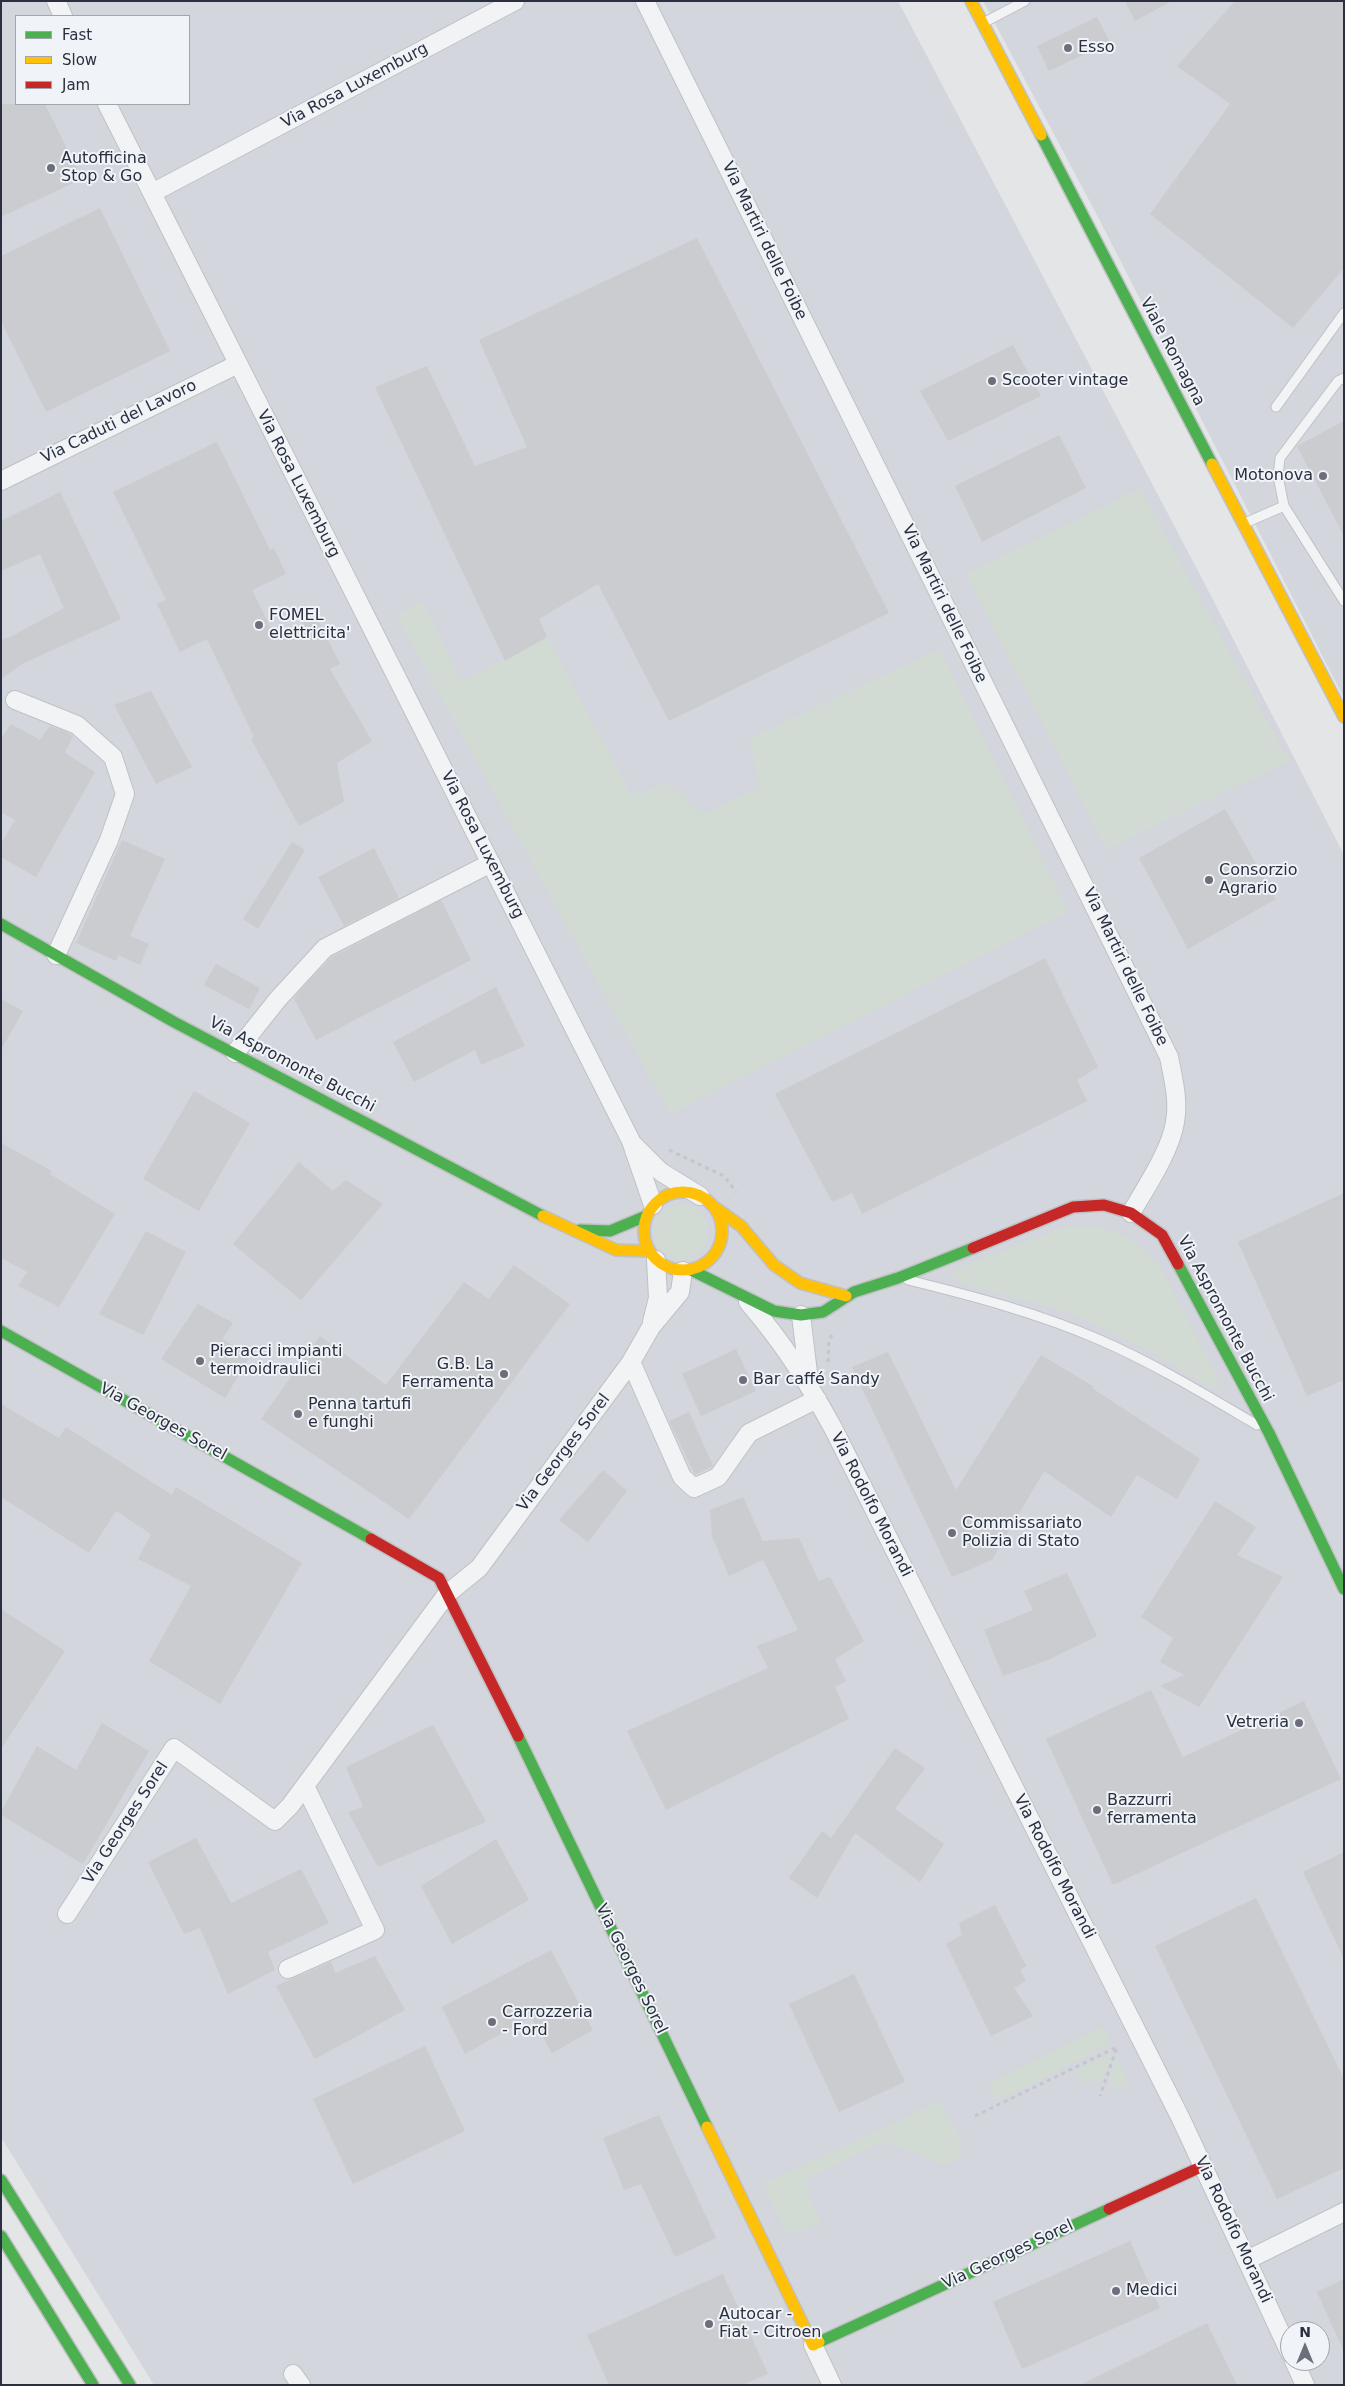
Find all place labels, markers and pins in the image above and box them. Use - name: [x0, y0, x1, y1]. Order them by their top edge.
- place label: Esso: [1078, 38, 1115, 58]
- marker: Esso: [1062, 42, 1074, 54]
- place label: Autofficina Stop & Go: [61, 149, 147, 187]
- marker: Autofficina Stop & Go: [45, 162, 57, 174]
- place label: Scooter vintage: [1002, 371, 1128, 391]
- marker: Scooter vintage: [986, 375, 998, 387]
- place label: Motonova: [1234, 466, 1313, 486]
- marker: Motonova: [1317, 470, 1329, 482]
- place label: FOMEL elettricita': [269, 606, 350, 644]
- marker: FOMEL elettricita': [253, 619, 265, 631]
- place label: Consorzio Agrario: [1219, 861, 1297, 899]
- marker: Consorzio Agrario: [1203, 874, 1215, 886]
- place label: Pieracci impianti termoidraulici: [210, 1342, 342, 1380]
- marker: Pieracci impianti termoidraulici: [194, 1355, 206, 1367]
- place label: G.B. La Ferramenta: [402, 1355, 494, 1393]
- marker: G.B. La Ferramenta: [498, 1368, 510, 1380]
- place label: Bar caffé Sandy: [753, 1370, 880, 1390]
- marker: Bar caffé Sandy: [737, 1374, 749, 1386]
- place label: Penna tartufi e funghi: [308, 1395, 411, 1433]
- marker: Penna tartufi e funghi: [292, 1408, 304, 1420]
- place label: Commissariato Polizia di Stato: [962, 1514, 1082, 1552]
- marker: Commissariato Polizia di Stato: [946, 1527, 958, 1539]
- place label: Vetreria: [1226, 1713, 1289, 1733]
- marker: Vetreria: [1293, 1717, 1305, 1729]
- place label: Bazzurri ferramenta: [1107, 1791, 1197, 1829]
- marker: Bazzurri ferramenta: [1091, 1804, 1103, 1816]
- place label: Carrozzeria - Ford: [502, 2003, 593, 2041]
- marker: Carrozzeria - Ford: [486, 2016, 498, 2028]
- place label: Medici: [1126, 2281, 1177, 2301]
- marker: Medici: [1110, 2285, 1122, 2297]
- place label: Autocar - Fiat - Citroen: [719, 2305, 821, 2343]
- marker: Autocar - Fiat - Citroen: [703, 2318, 715, 2330]

